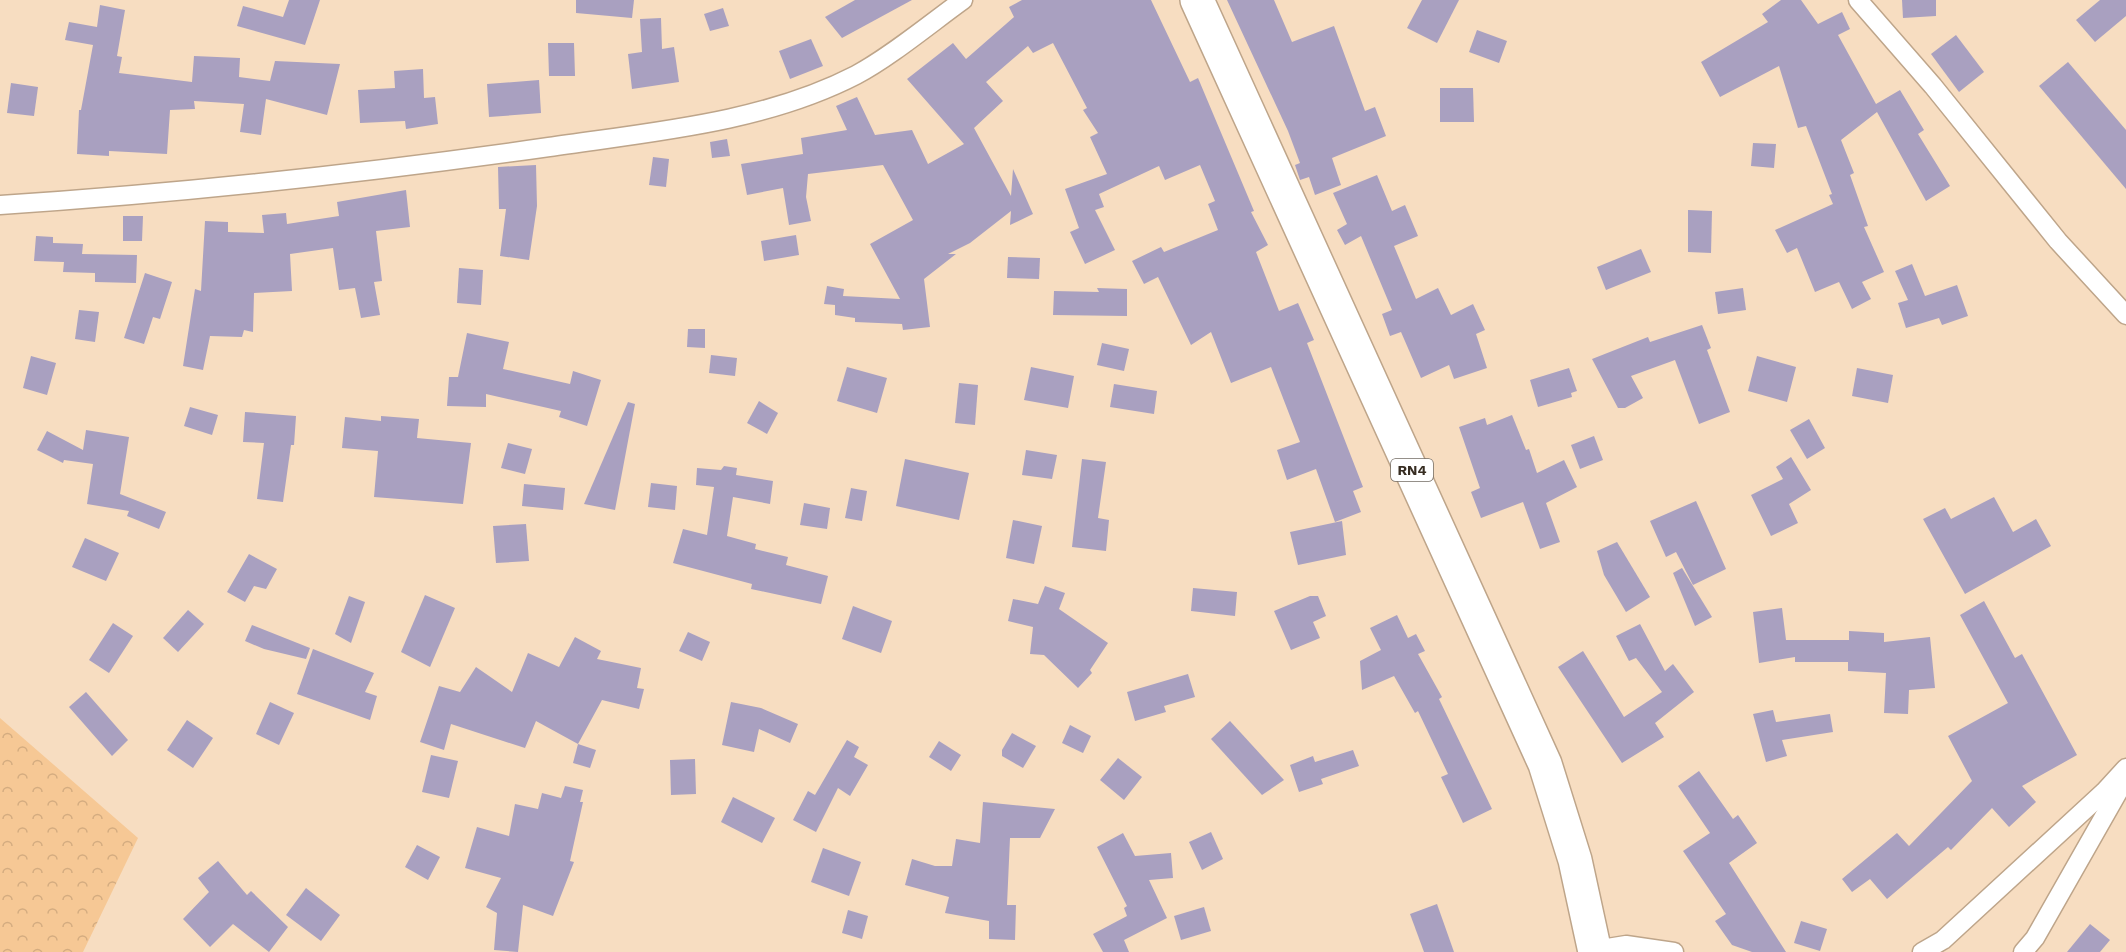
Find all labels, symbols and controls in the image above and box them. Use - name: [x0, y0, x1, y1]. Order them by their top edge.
- road number: RN4: [1391, 459, 1433, 481]

